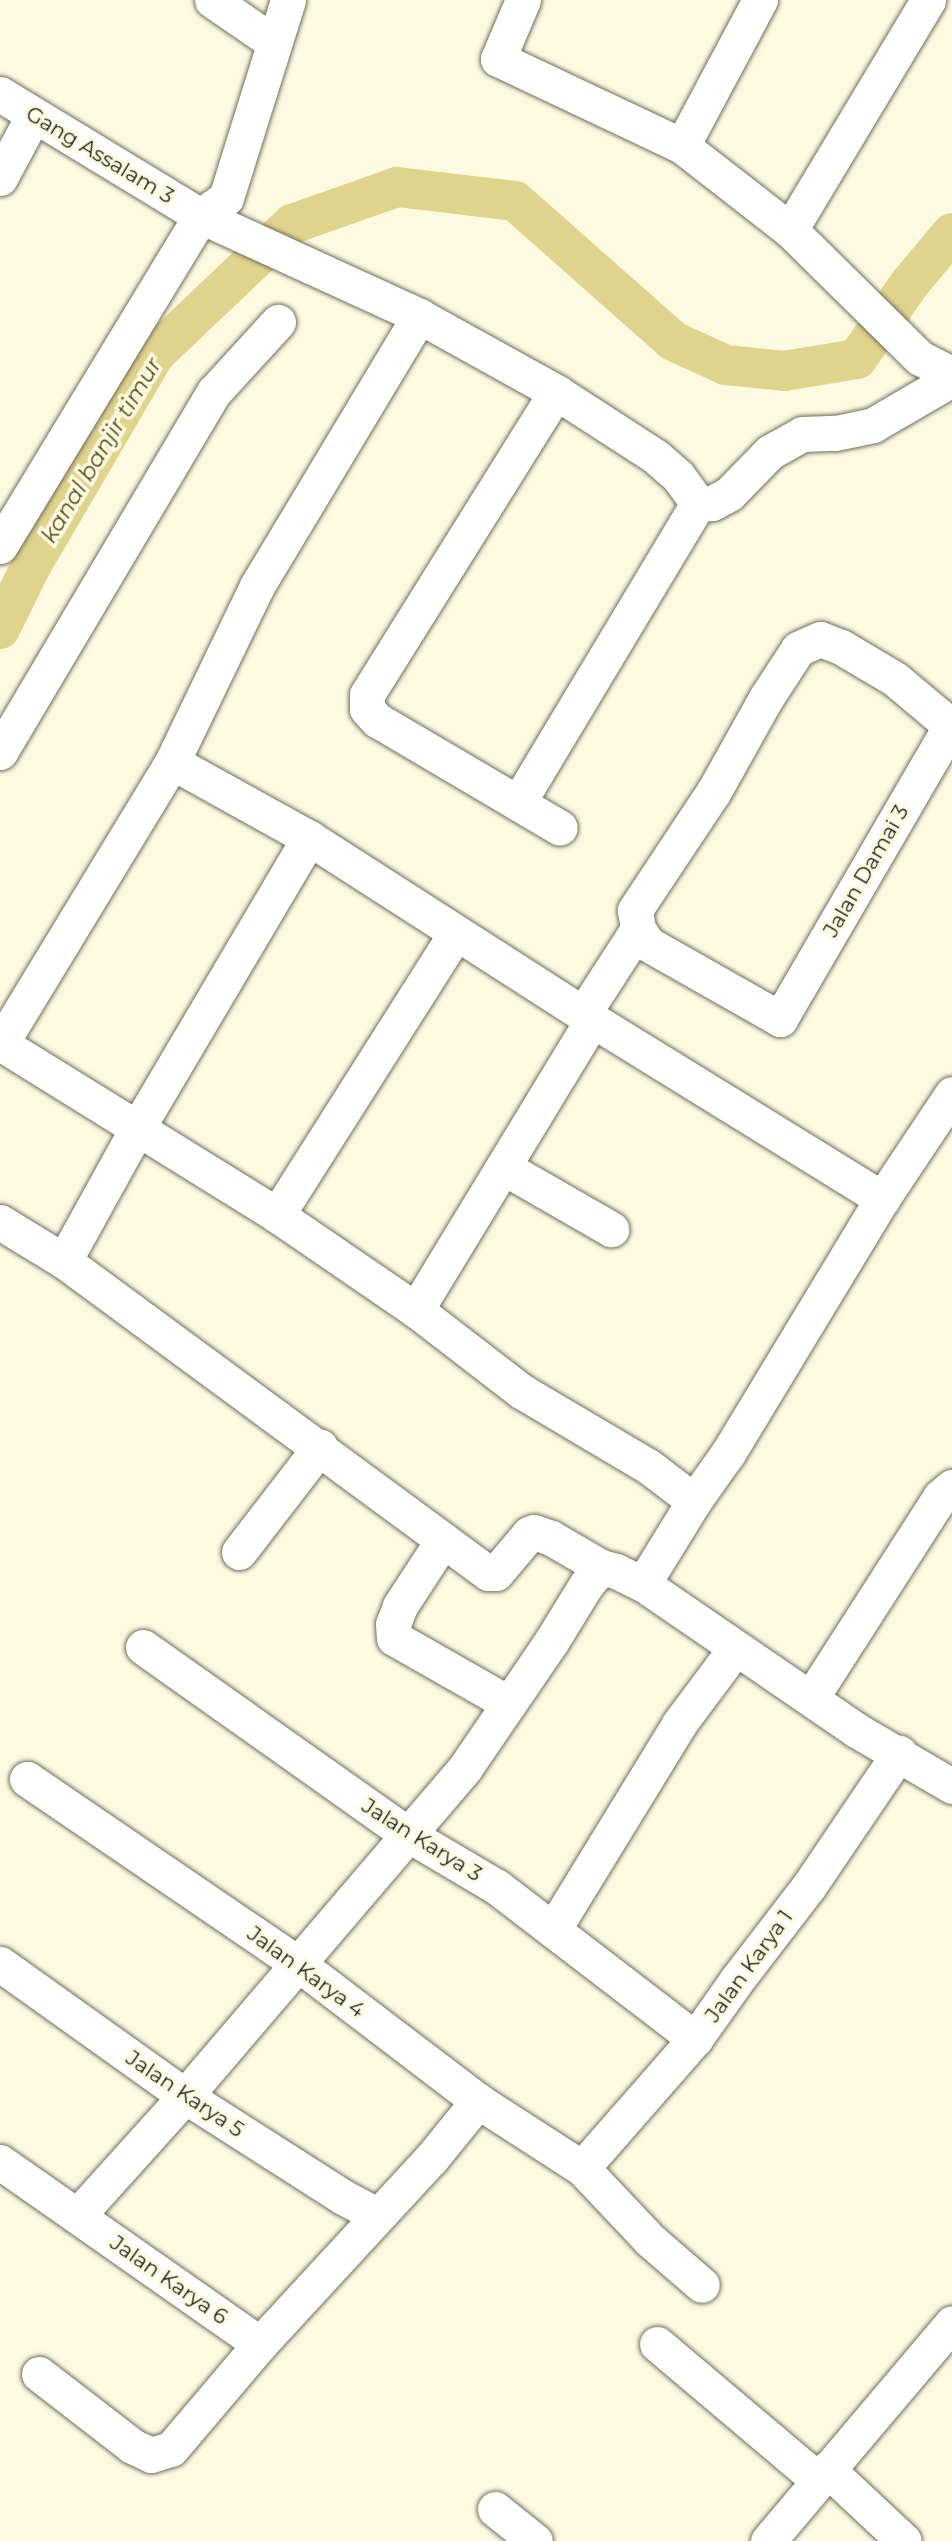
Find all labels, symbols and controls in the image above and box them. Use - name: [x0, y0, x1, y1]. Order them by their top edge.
- street label: Gang Assalam 3: [21, 101, 179, 209]
- water label: kanal banjir timur: [35, 352, 167, 548]
- street label: Jalan Damai 3: [818, 801, 914, 941]
- street label: Jalan Karya 3: [357, 1793, 487, 1887]
- street label: Jalan Karya 1: [700, 1905, 798, 2027]
- street label: Jalan Karya 4: [242, 1921, 370, 2023]
- street label: Jalan Karya 5: [121, 2045, 249, 2143]
- street label: Jalan Karya 6: [105, 2230, 233, 2330]

